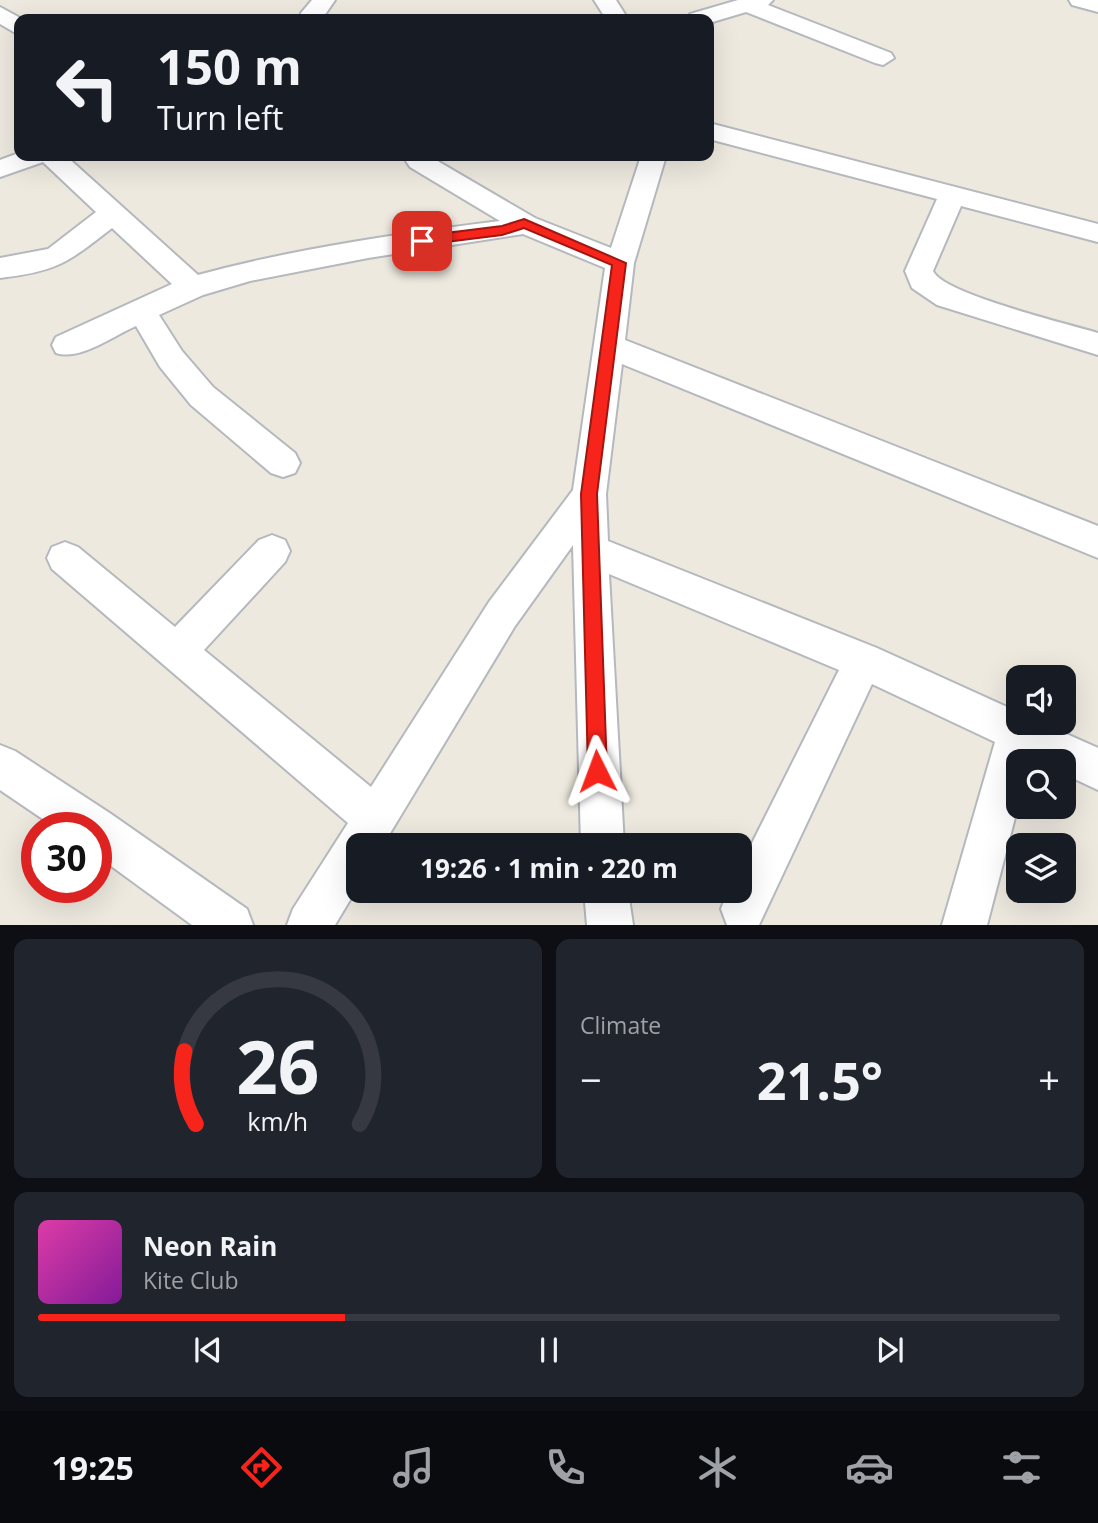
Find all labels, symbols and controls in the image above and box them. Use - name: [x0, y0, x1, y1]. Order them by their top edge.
- text: 150 m: [157, 33, 302, 99]
- icon: left: [42, 42, 133, 133]
- text: Turn left: [157, 96, 283, 139]
- pin: [392, 211, 452, 271]
- icon: arrive: [403, 222, 441, 260]
- map controls: [1006, 665, 1076, 903]
- button: sound: [1006, 665, 1076, 735]
- position arrow: [560, 734, 634, 808]
- button: search: [1006, 749, 1076, 819]
- speed limit sign: 30: [21, 812, 112, 903]
- button: layers: [1006, 833, 1076, 903]
- text: 19:26 · 1 min · 220 m: [420, 850, 678, 886]
- text: Climate: [580, 1009, 661, 1041]
- text: 26: [236, 1017, 320, 1116]
- text: 21.5°: [757, 1044, 883, 1115]
- text: −: [580, 1053, 602, 1105]
- text: +: [1038, 1053, 1060, 1105]
- text: km/h: [248, 1104, 308, 1138]
- text: Neon Rain: [143, 1228, 277, 1264]
- text: Kite Club: [143, 1264, 238, 1296]
- icon: previous: [189, 1331, 227, 1369]
- icon: pause: [530, 1331, 568, 1369]
- icon: next: [871, 1331, 909, 1369]
- icon: directions: [237, 1443, 286, 1492]
- icon: music: [389, 1443, 438, 1492]
- icon: phone: [541, 1443, 590, 1492]
- icon: climate: [693, 1443, 742, 1492]
- icon: car: [845, 1443, 894, 1492]
- icon: filters: [997, 1443, 1046, 1492]
- text: 19:25: [52, 1446, 134, 1489]

